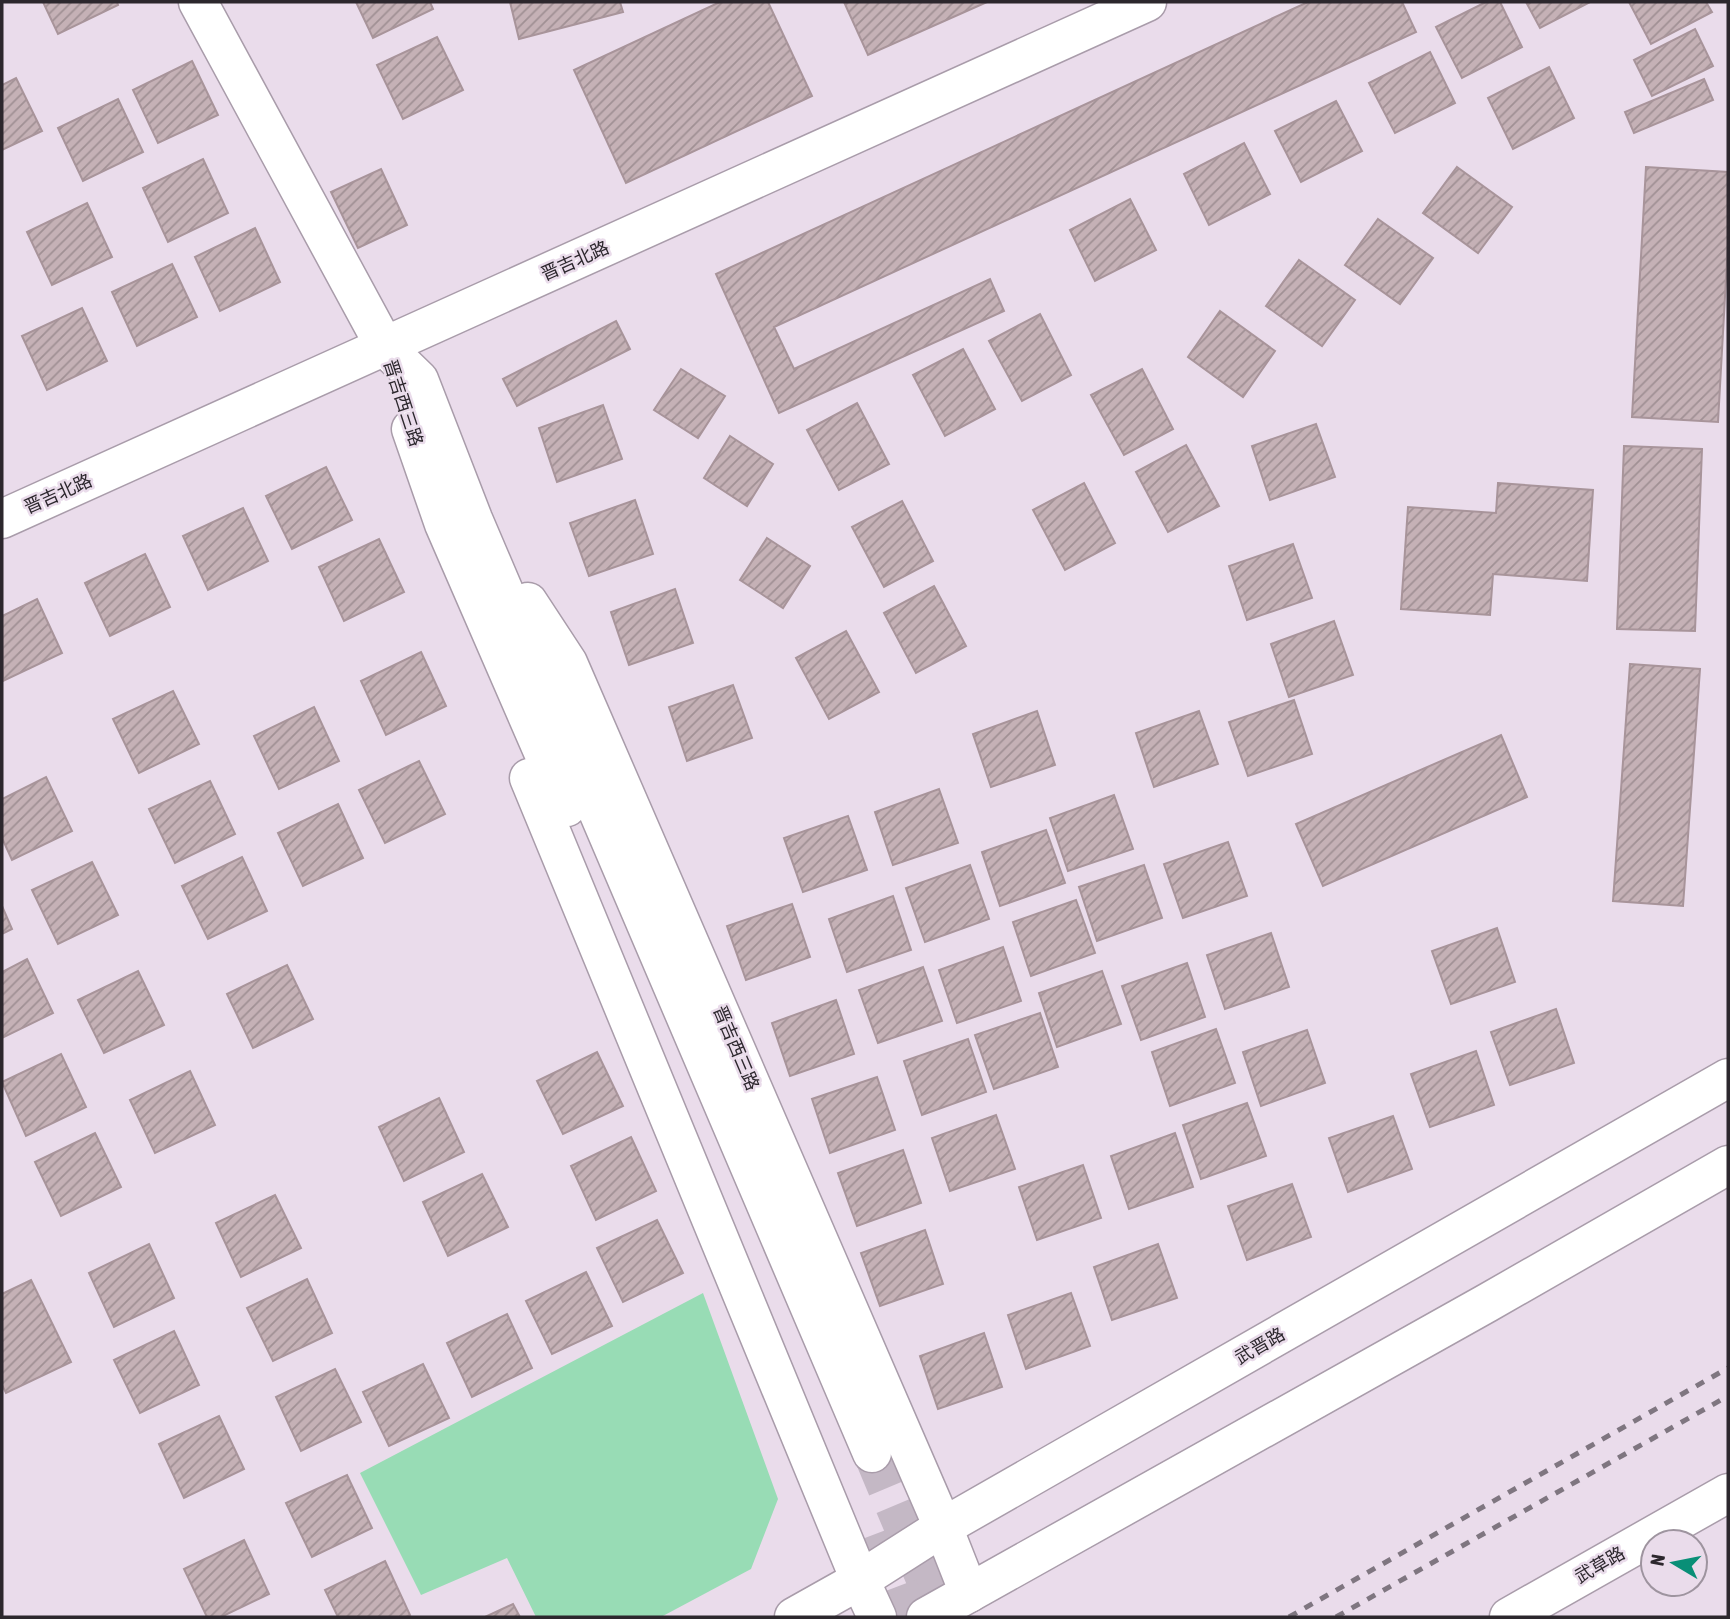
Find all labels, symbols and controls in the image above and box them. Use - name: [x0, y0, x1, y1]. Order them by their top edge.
- street label: 晋吉北路: [538, 236, 612, 285]
- street label: 晋吉西三路: [380, 357, 427, 449]
- street label: 晋吉北路: [21, 469, 95, 518]
- street label: 晋吉西三路: [709, 1002, 764, 1093]
- street label: 武晋路: [1231, 1323, 1288, 1368]
- north arrow: [1639, 1528, 1709, 1598]
- street label: 武草路: [1571, 1542, 1628, 1587]
- text: N: [1645, 1553, 1669, 1567]

